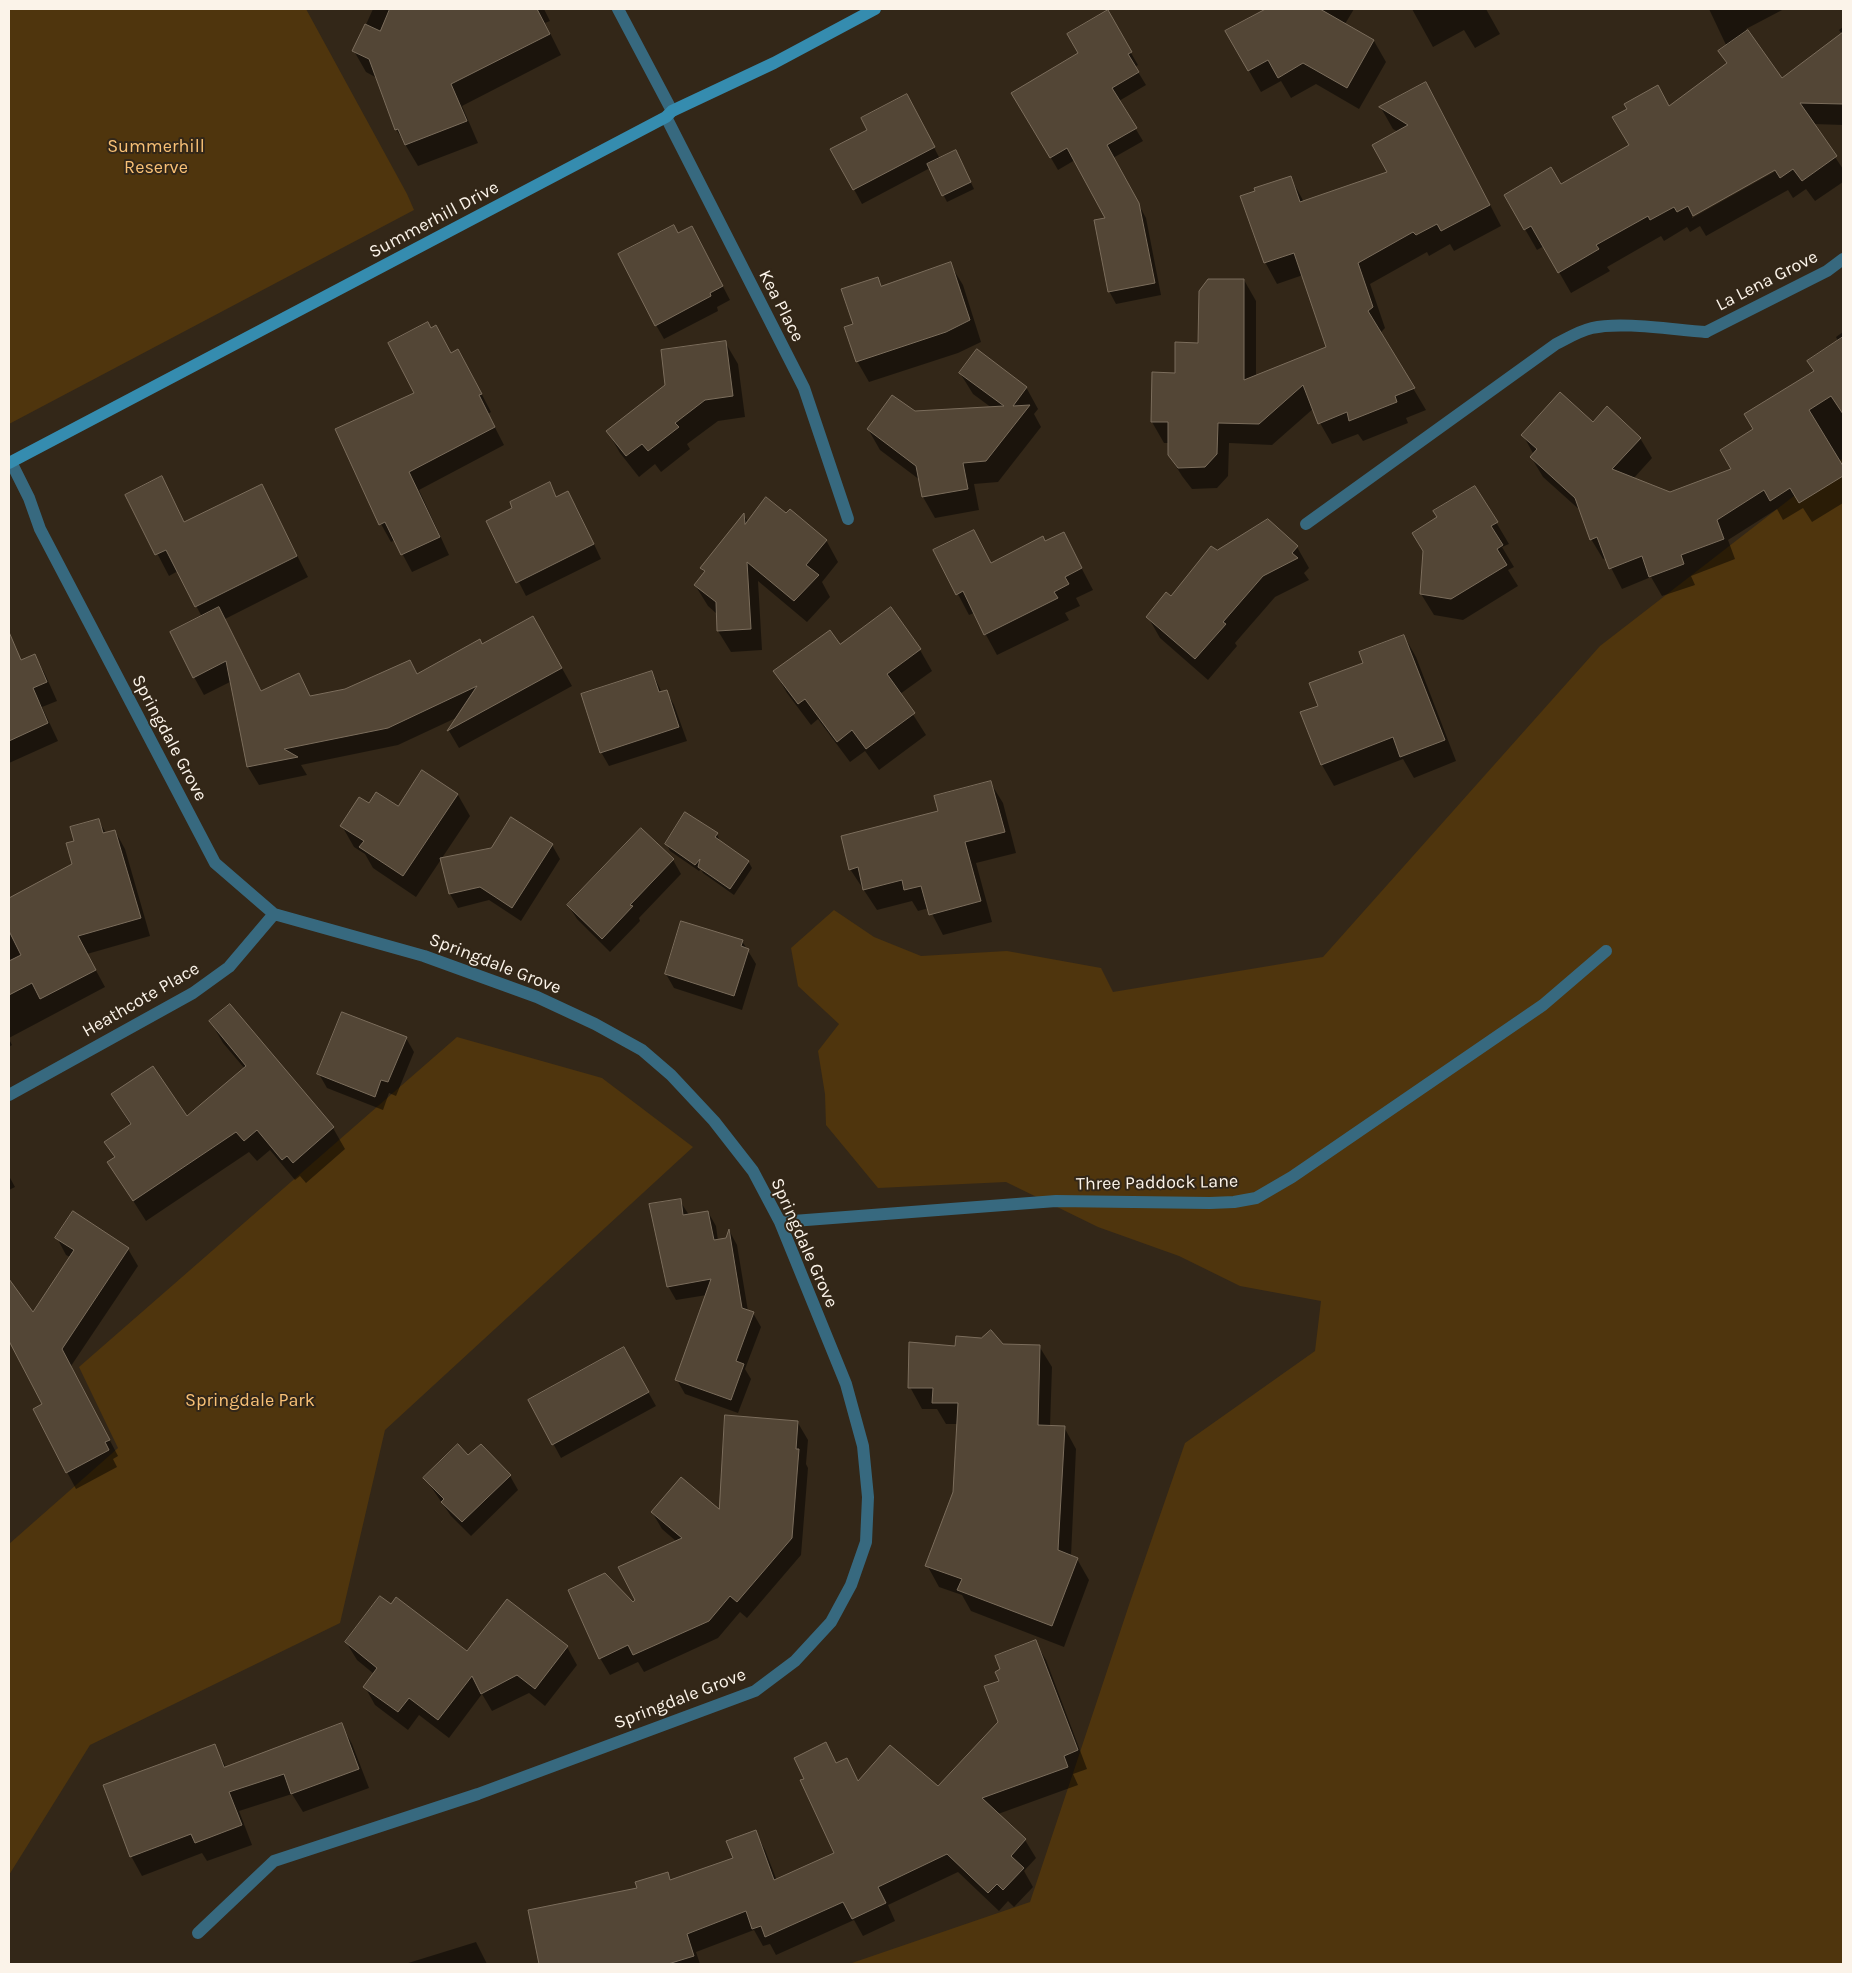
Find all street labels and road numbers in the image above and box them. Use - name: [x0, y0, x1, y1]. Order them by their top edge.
- street label: Summerhill Drive: [365, 177, 503, 263]
- street label: La Lena Grove: [1712, 246, 1822, 316]
- street label: Kea Place: [754, 266, 808, 346]
- street label: Springdale Grove: [127, 671, 211, 805]
- street label: Springdale Grove: [426, 929, 564, 999]
- street label: Heathcote Place: [79, 958, 203, 1042]
- street label: Three Paddock Lane: [1076, 1171, 1238, 1195]
- street label: Springdale Grove: [766, 1175, 842, 1311]
- street label: Springdale Grove: [611, 1664, 749, 1734]

